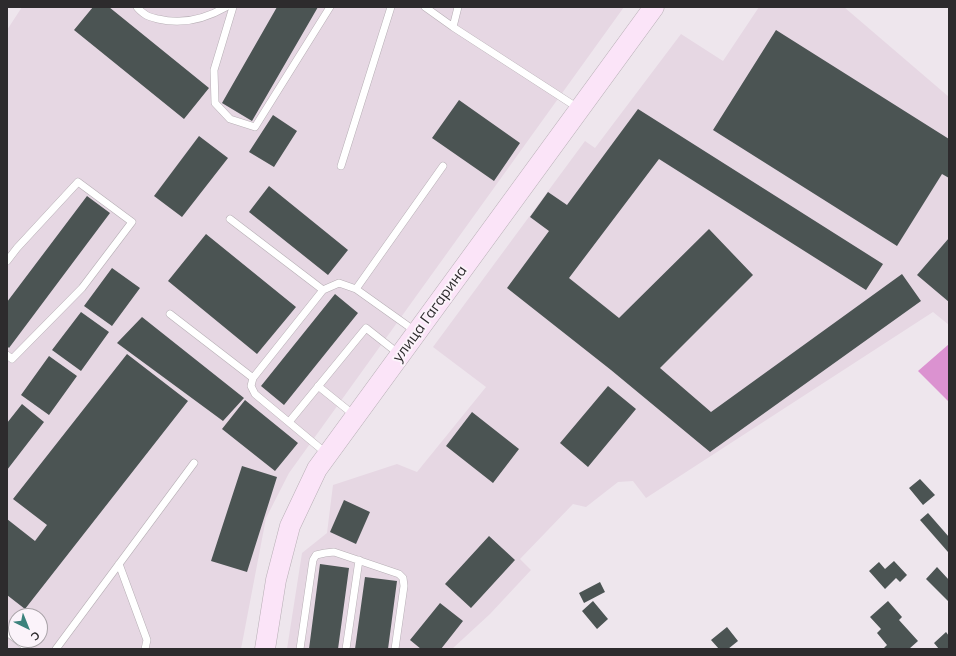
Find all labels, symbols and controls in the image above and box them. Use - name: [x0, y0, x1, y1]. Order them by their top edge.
- street label: улица Гагарина: [389, 262, 471, 366]
- north arrow: [8, 608, 48, 648]
- text: С: [28, 628, 43, 644]

